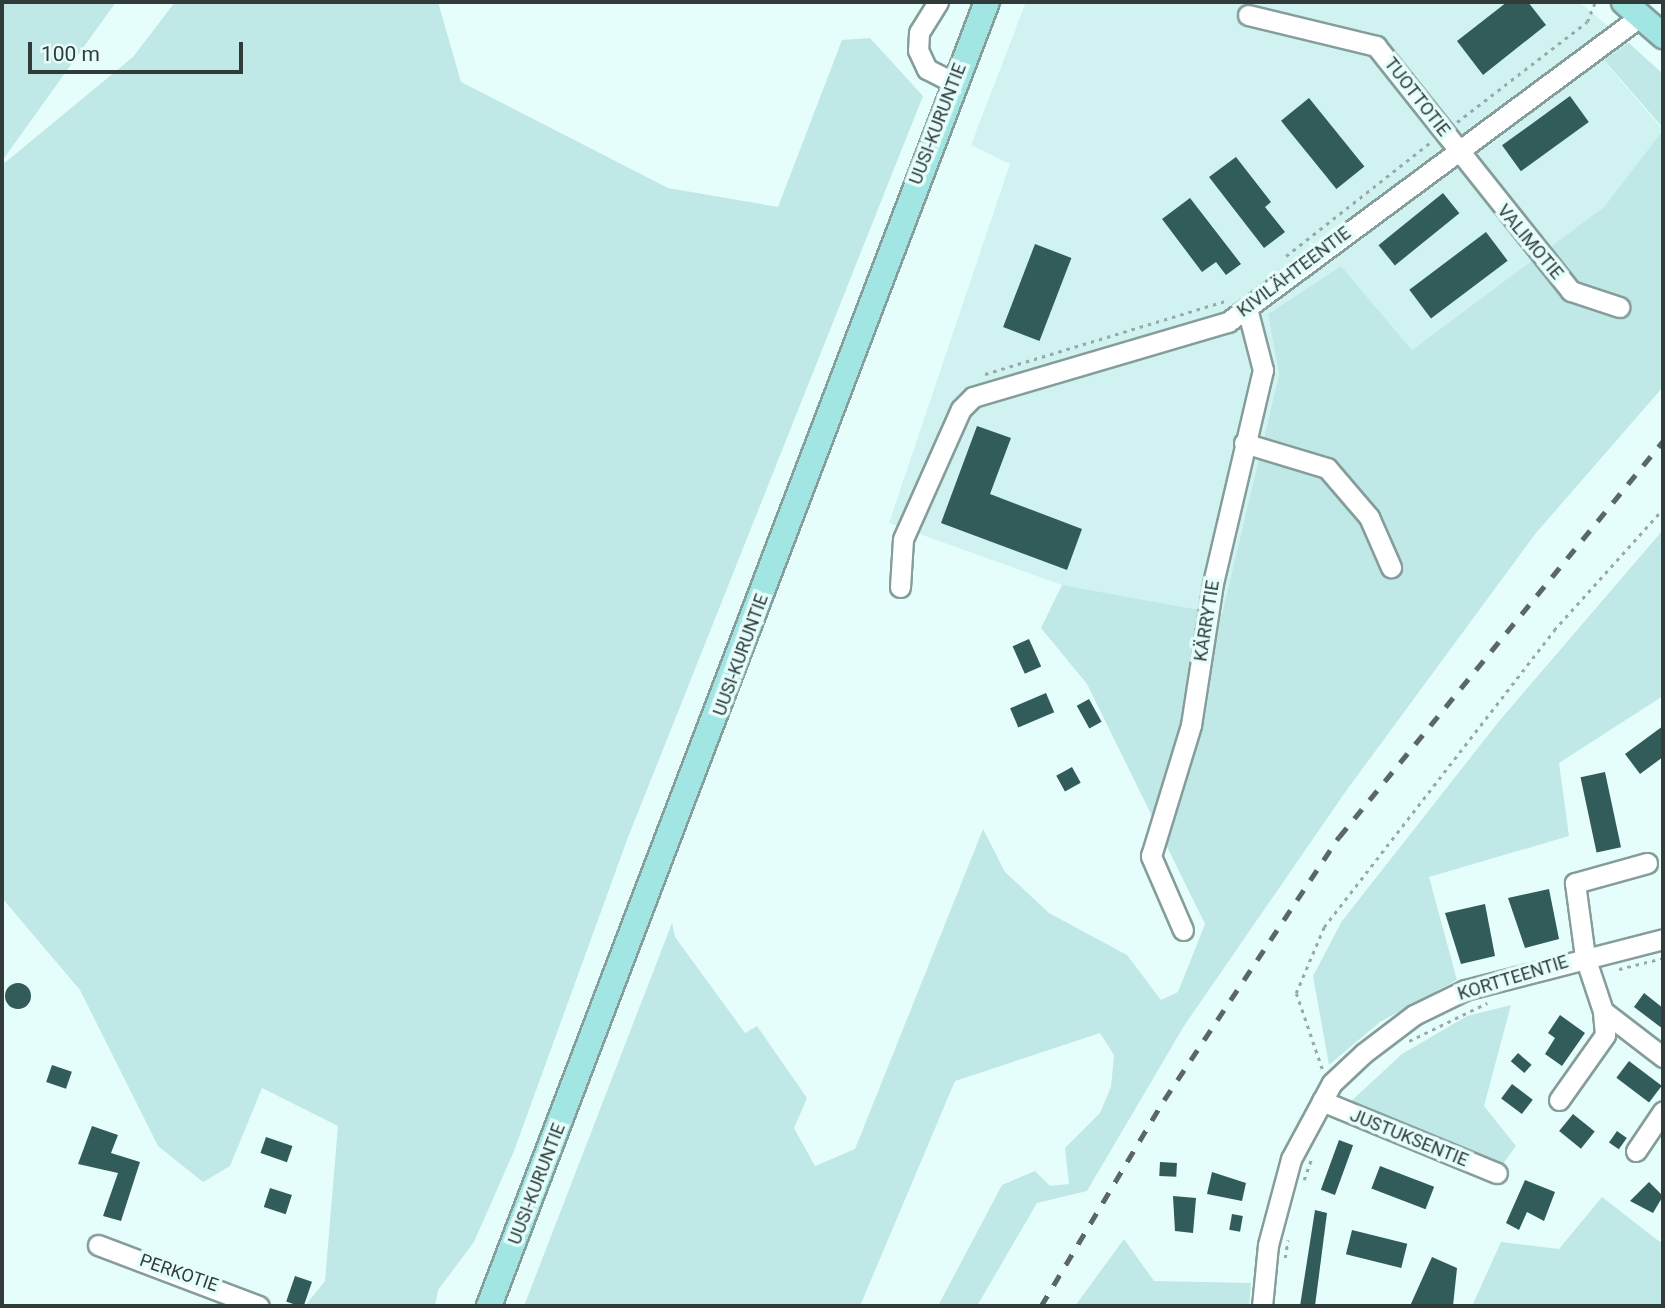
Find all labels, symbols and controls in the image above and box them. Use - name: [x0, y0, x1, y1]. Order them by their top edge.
- scale bar: [32, 28, 247, 72]
- text: 100 m: [41, 42, 100, 66]
- street label: TUOTTOTIE: [1380, 53, 1454, 141]
- street label: UUSI-KURUNTIE: [905, 60, 971, 188]
- street label: VALIMOTIE: [1493, 200, 1567, 284]
- street label: KIVILÄHTEENTIE: [1233, 222, 1355, 322]
- street label: KÄRRYTIE: [1190, 579, 1224, 663]
- street label: UUSI-KURUNTIE: [709, 591, 773, 719]
- street label: KORTTEENTIE: [1455, 951, 1571, 1005]
- street label: JUSTUKSENTIE: [1347, 1105, 1471, 1171]
- street label: UUSI-KURUNTIE: [504, 1120, 570, 1248]
- street label: PERKOTIE: [137, 1249, 221, 1297]

